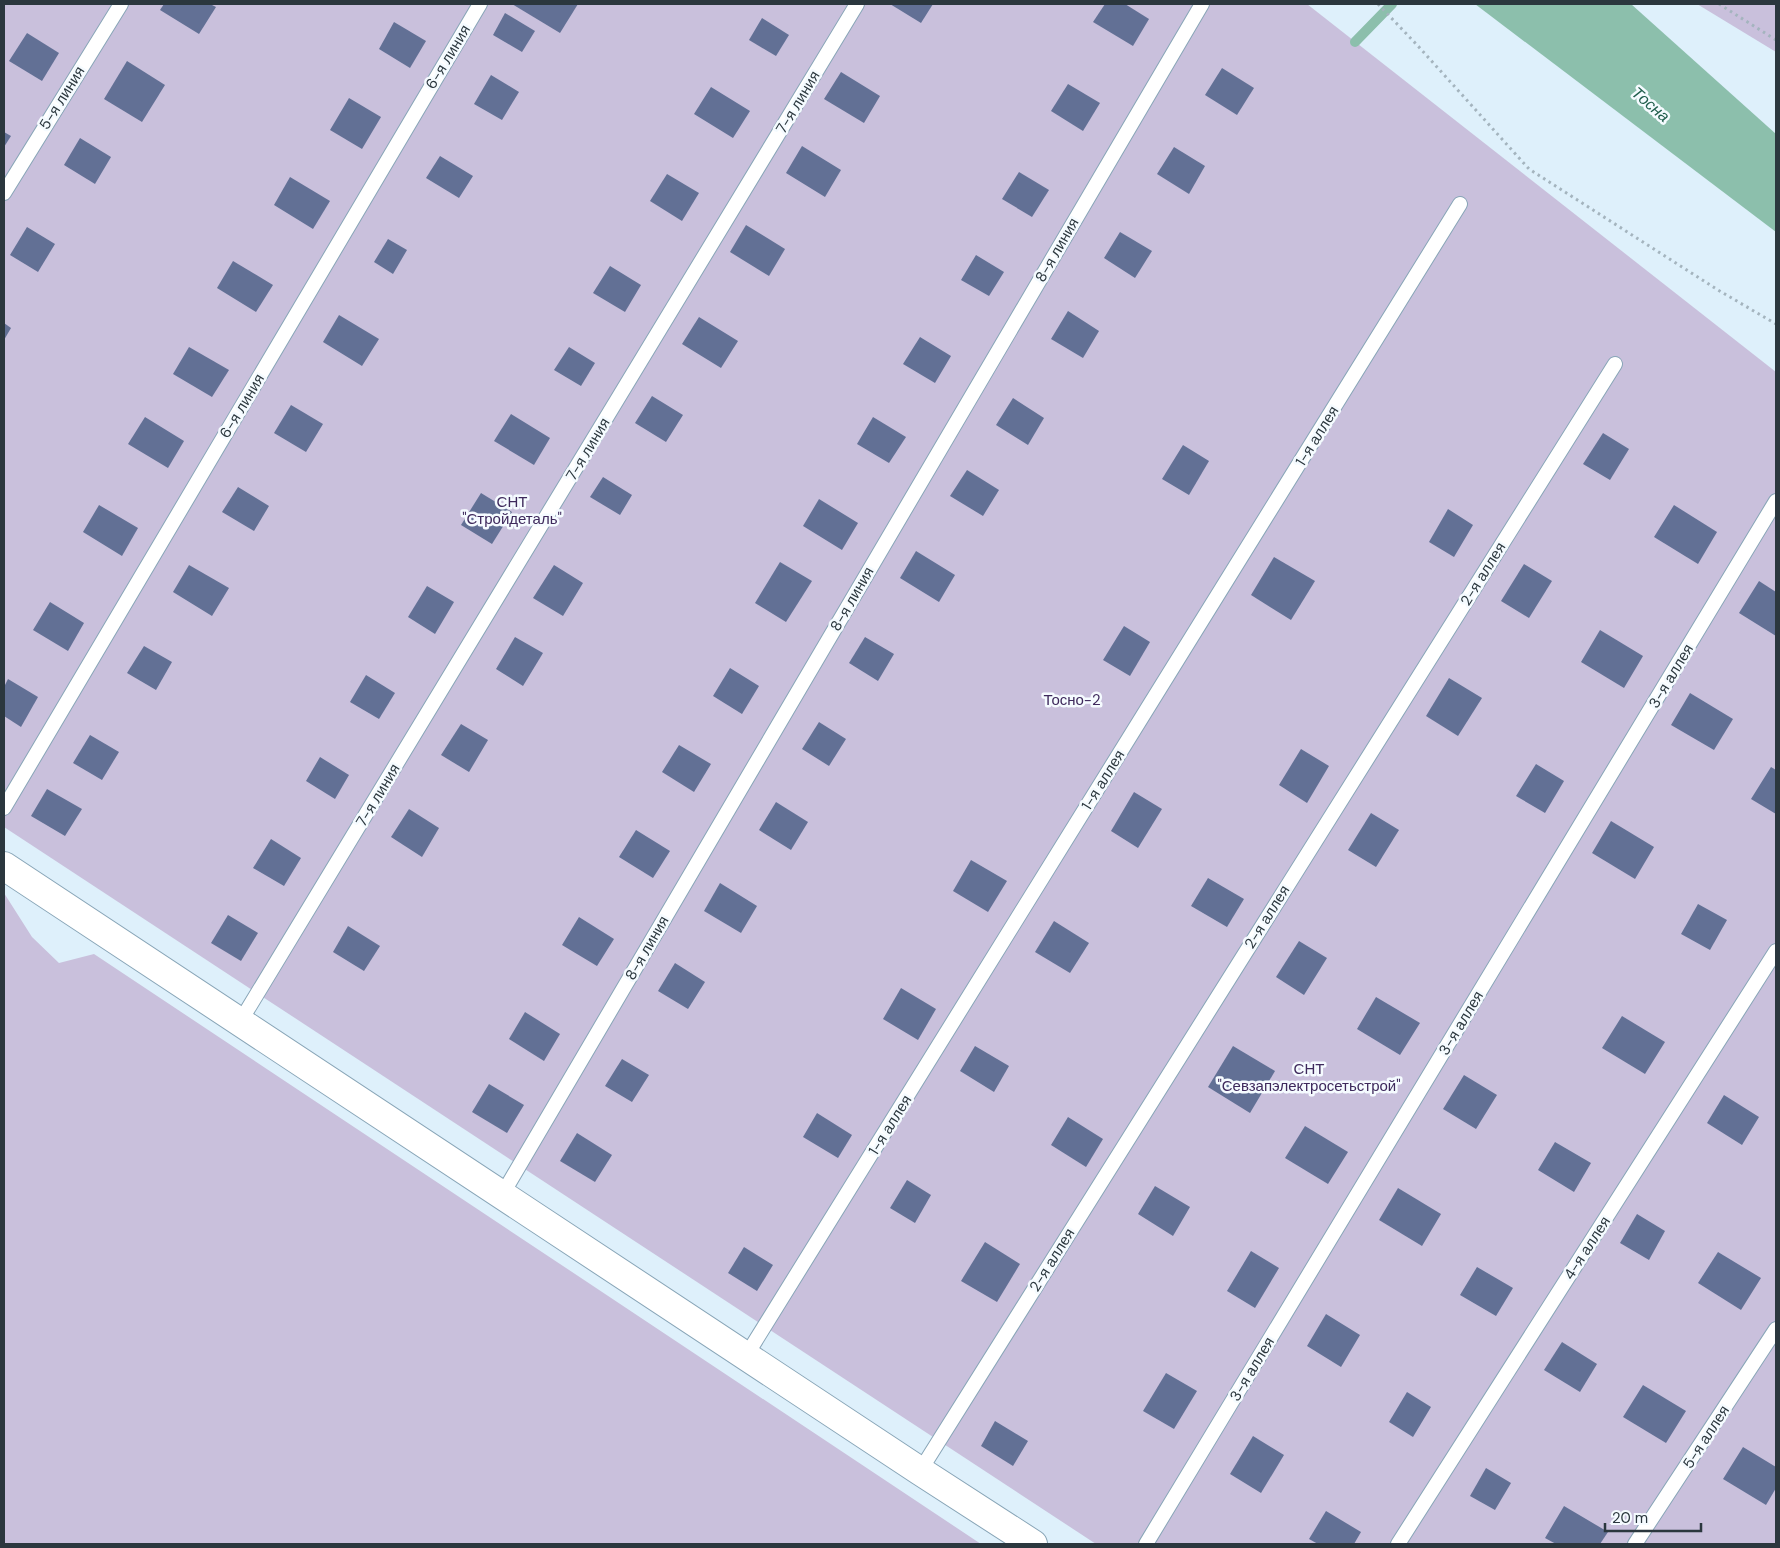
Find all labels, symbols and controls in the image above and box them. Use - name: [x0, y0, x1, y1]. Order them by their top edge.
- street label: 6-я линия: [421, 21, 475, 93]
- street label: 5-я линия: [35, 62, 89, 134]
- street label: 7-я линия: [771, 67, 825, 137]
- water label: Тосна: [1627, 82, 1674, 127]
- street label: 8-я линия: [1031, 214, 1083, 286]
- street label: 6-я линия: [215, 370, 269, 442]
- street label: 1-я аллея: [1291, 402, 1343, 470]
- street label: 7-я линия: [561, 414, 615, 484]
- park label: СНТ "Стройдеталь": [462, 492, 562, 529]
- street label: 2-я аллея: [1456, 539, 1510, 609]
- street label: 8-я линия: [826, 563, 878, 635]
- street label: 3-я аллея: [1644, 640, 1698, 712]
- park label: Тосно-2: [1043, 690, 1101, 710]
- street label: 1-я аллея: [1077, 746, 1129, 814]
- street label: 7-я линия: [351, 760, 405, 830]
- street label: 2-я аллея: [1240, 882, 1294, 952]
- street label: 8-я линия: [621, 912, 673, 984]
- street label: 3-я аллея: [1434, 987, 1488, 1059]
- park label: СНТ "Севзапэлектросетьстрой": [1217, 1059, 1401, 1096]
- street label: 1-я аллея: [864, 1091, 916, 1159]
- street label: 4-я аллея: [1559, 1213, 1615, 1283]
- street label: 2-я аллея: [1025, 1225, 1079, 1295]
- street label: 3-я аллея: [1225, 1333, 1279, 1405]
- street label: 5-я аллея: [1678, 1401, 1734, 1473]
- scale bar: [1605, 1500, 1701, 1532]
- text: 20 m: [1612, 1508, 1648, 1528]

